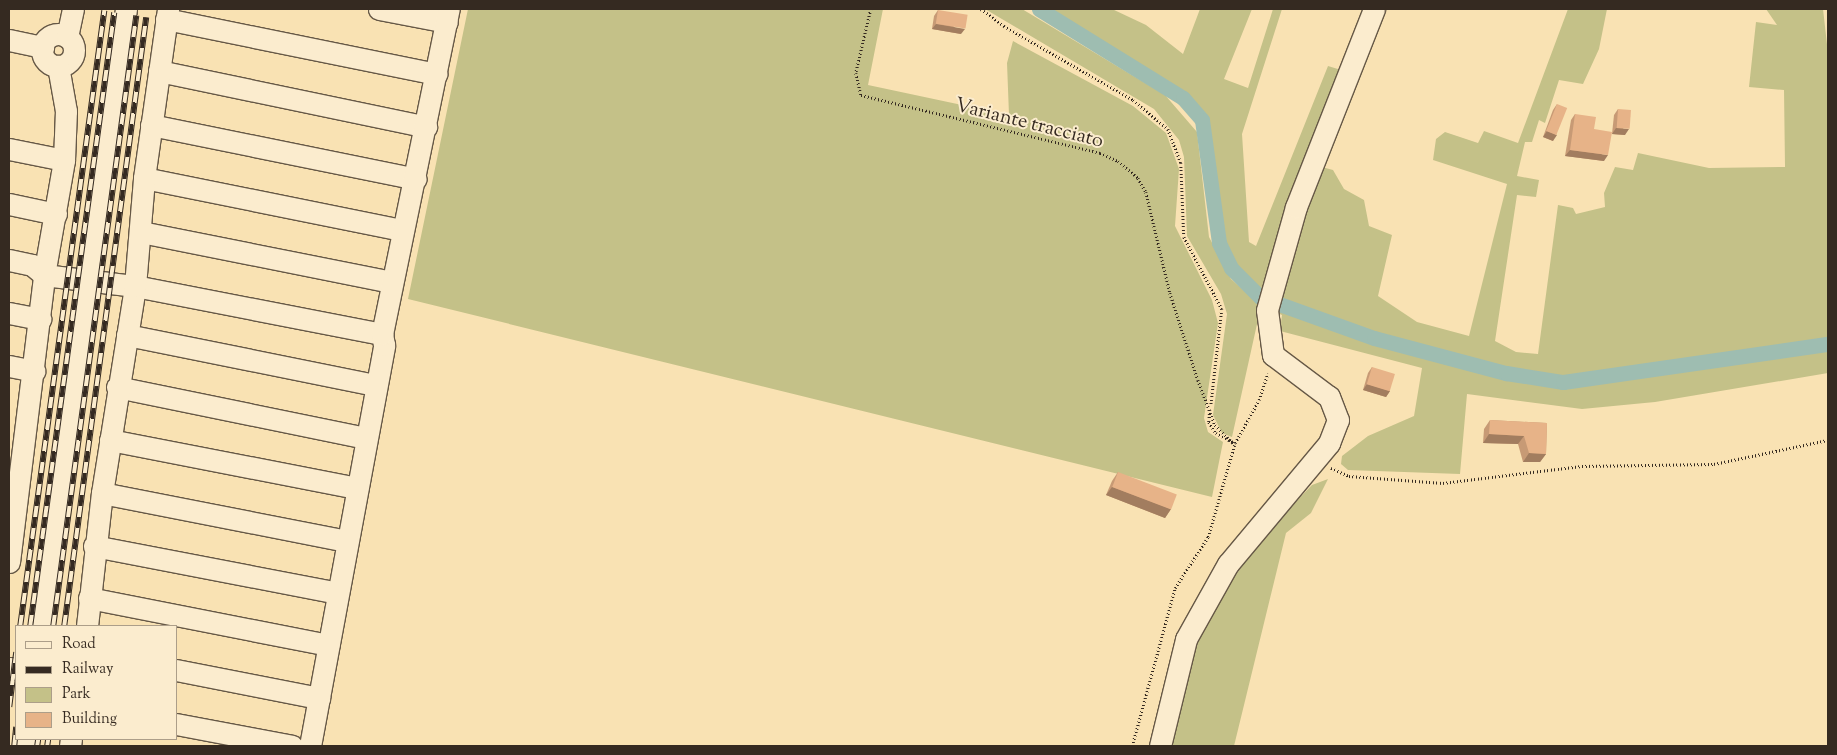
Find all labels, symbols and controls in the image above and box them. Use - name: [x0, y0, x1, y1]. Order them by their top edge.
- street label: Variante tracciato: [952, 94, 1106, 154]
- legend: [15, 625, 178, 740]
- text: Road: [62, 634, 96, 655]
- text: Railway: [62, 659, 113, 680]
- text: Park: [62, 684, 91, 705]
- text: Building: [62, 709, 117, 730]

